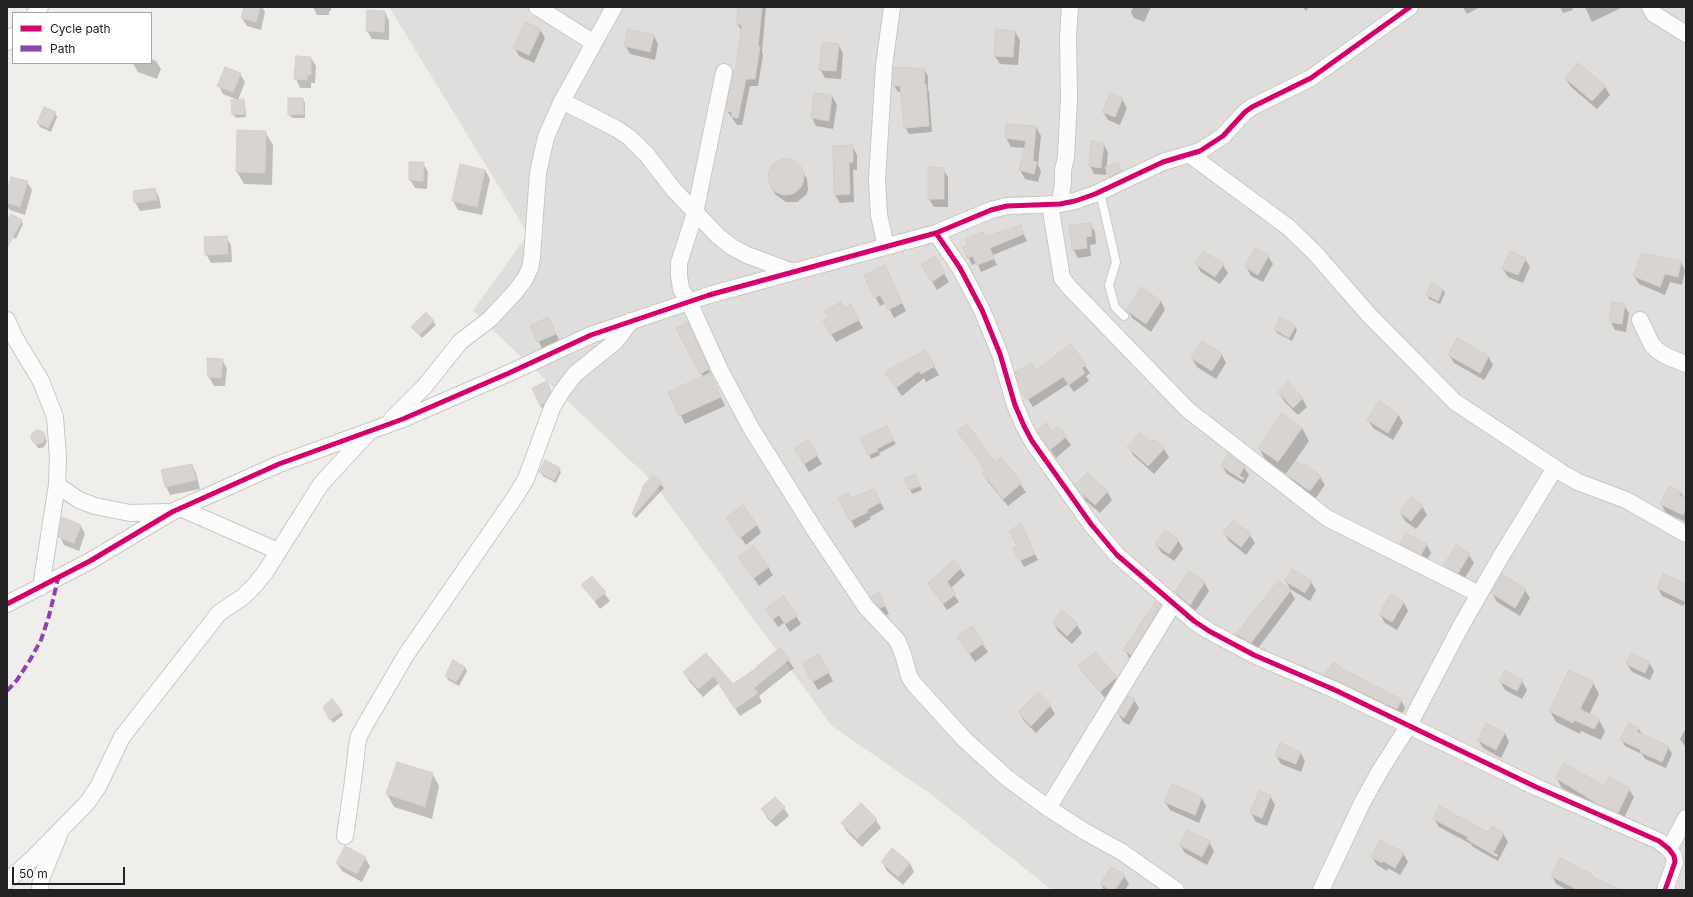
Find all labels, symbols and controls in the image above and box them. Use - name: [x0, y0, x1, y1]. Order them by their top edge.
- legend: [12, 12, 152, 64]
- text: Cycle path: [50, 21, 111, 36]
- text: Path: [50, 41, 75, 56]
- scale bar: [14, 859, 127, 885]
- text: 50 m: [19, 866, 48, 881]

